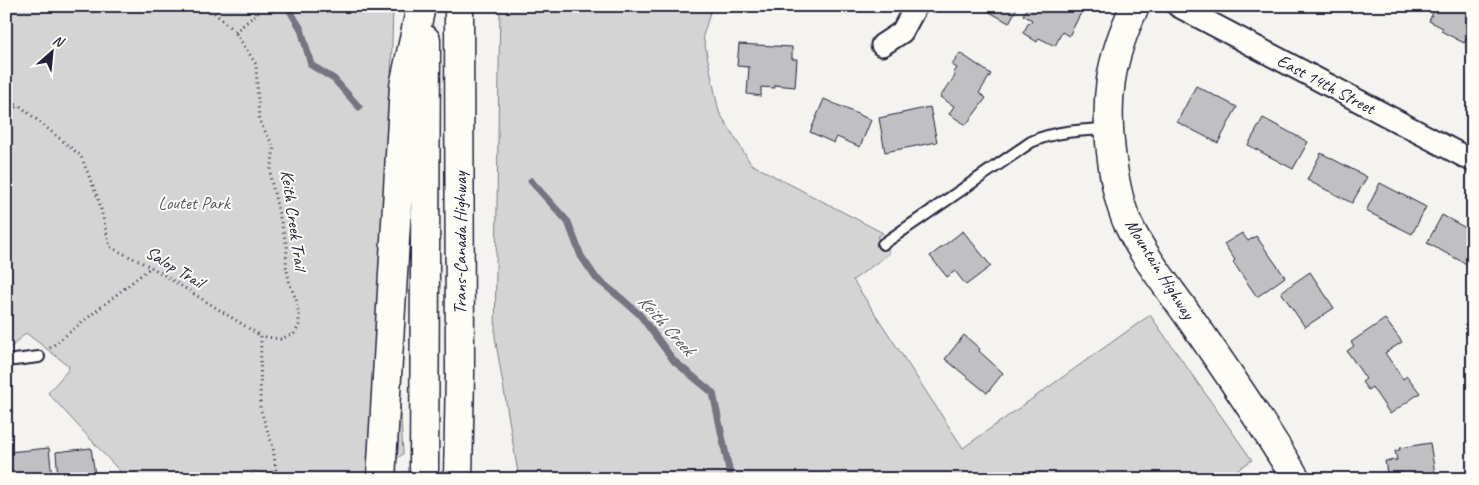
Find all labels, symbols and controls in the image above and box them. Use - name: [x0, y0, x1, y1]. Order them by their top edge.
- north arrow: [28, 28, 78, 78]
- text: N: [50, 31, 67, 51]
- street label: East 14th Street: [1273, 49, 1380, 120]
- street label: Keith Creek Trail: [276, 169, 312, 274]
- street label: Trans-Canada Highway: [449, 170, 471, 314]
- park label: Loutet Park: [158, 192, 231, 214]
- street label: Mountain Highway: [1120, 215, 1201, 325]
- street label: Salop Trail: [142, 241, 211, 294]
- water label: Keith Creek: [633, 290, 701, 363]

